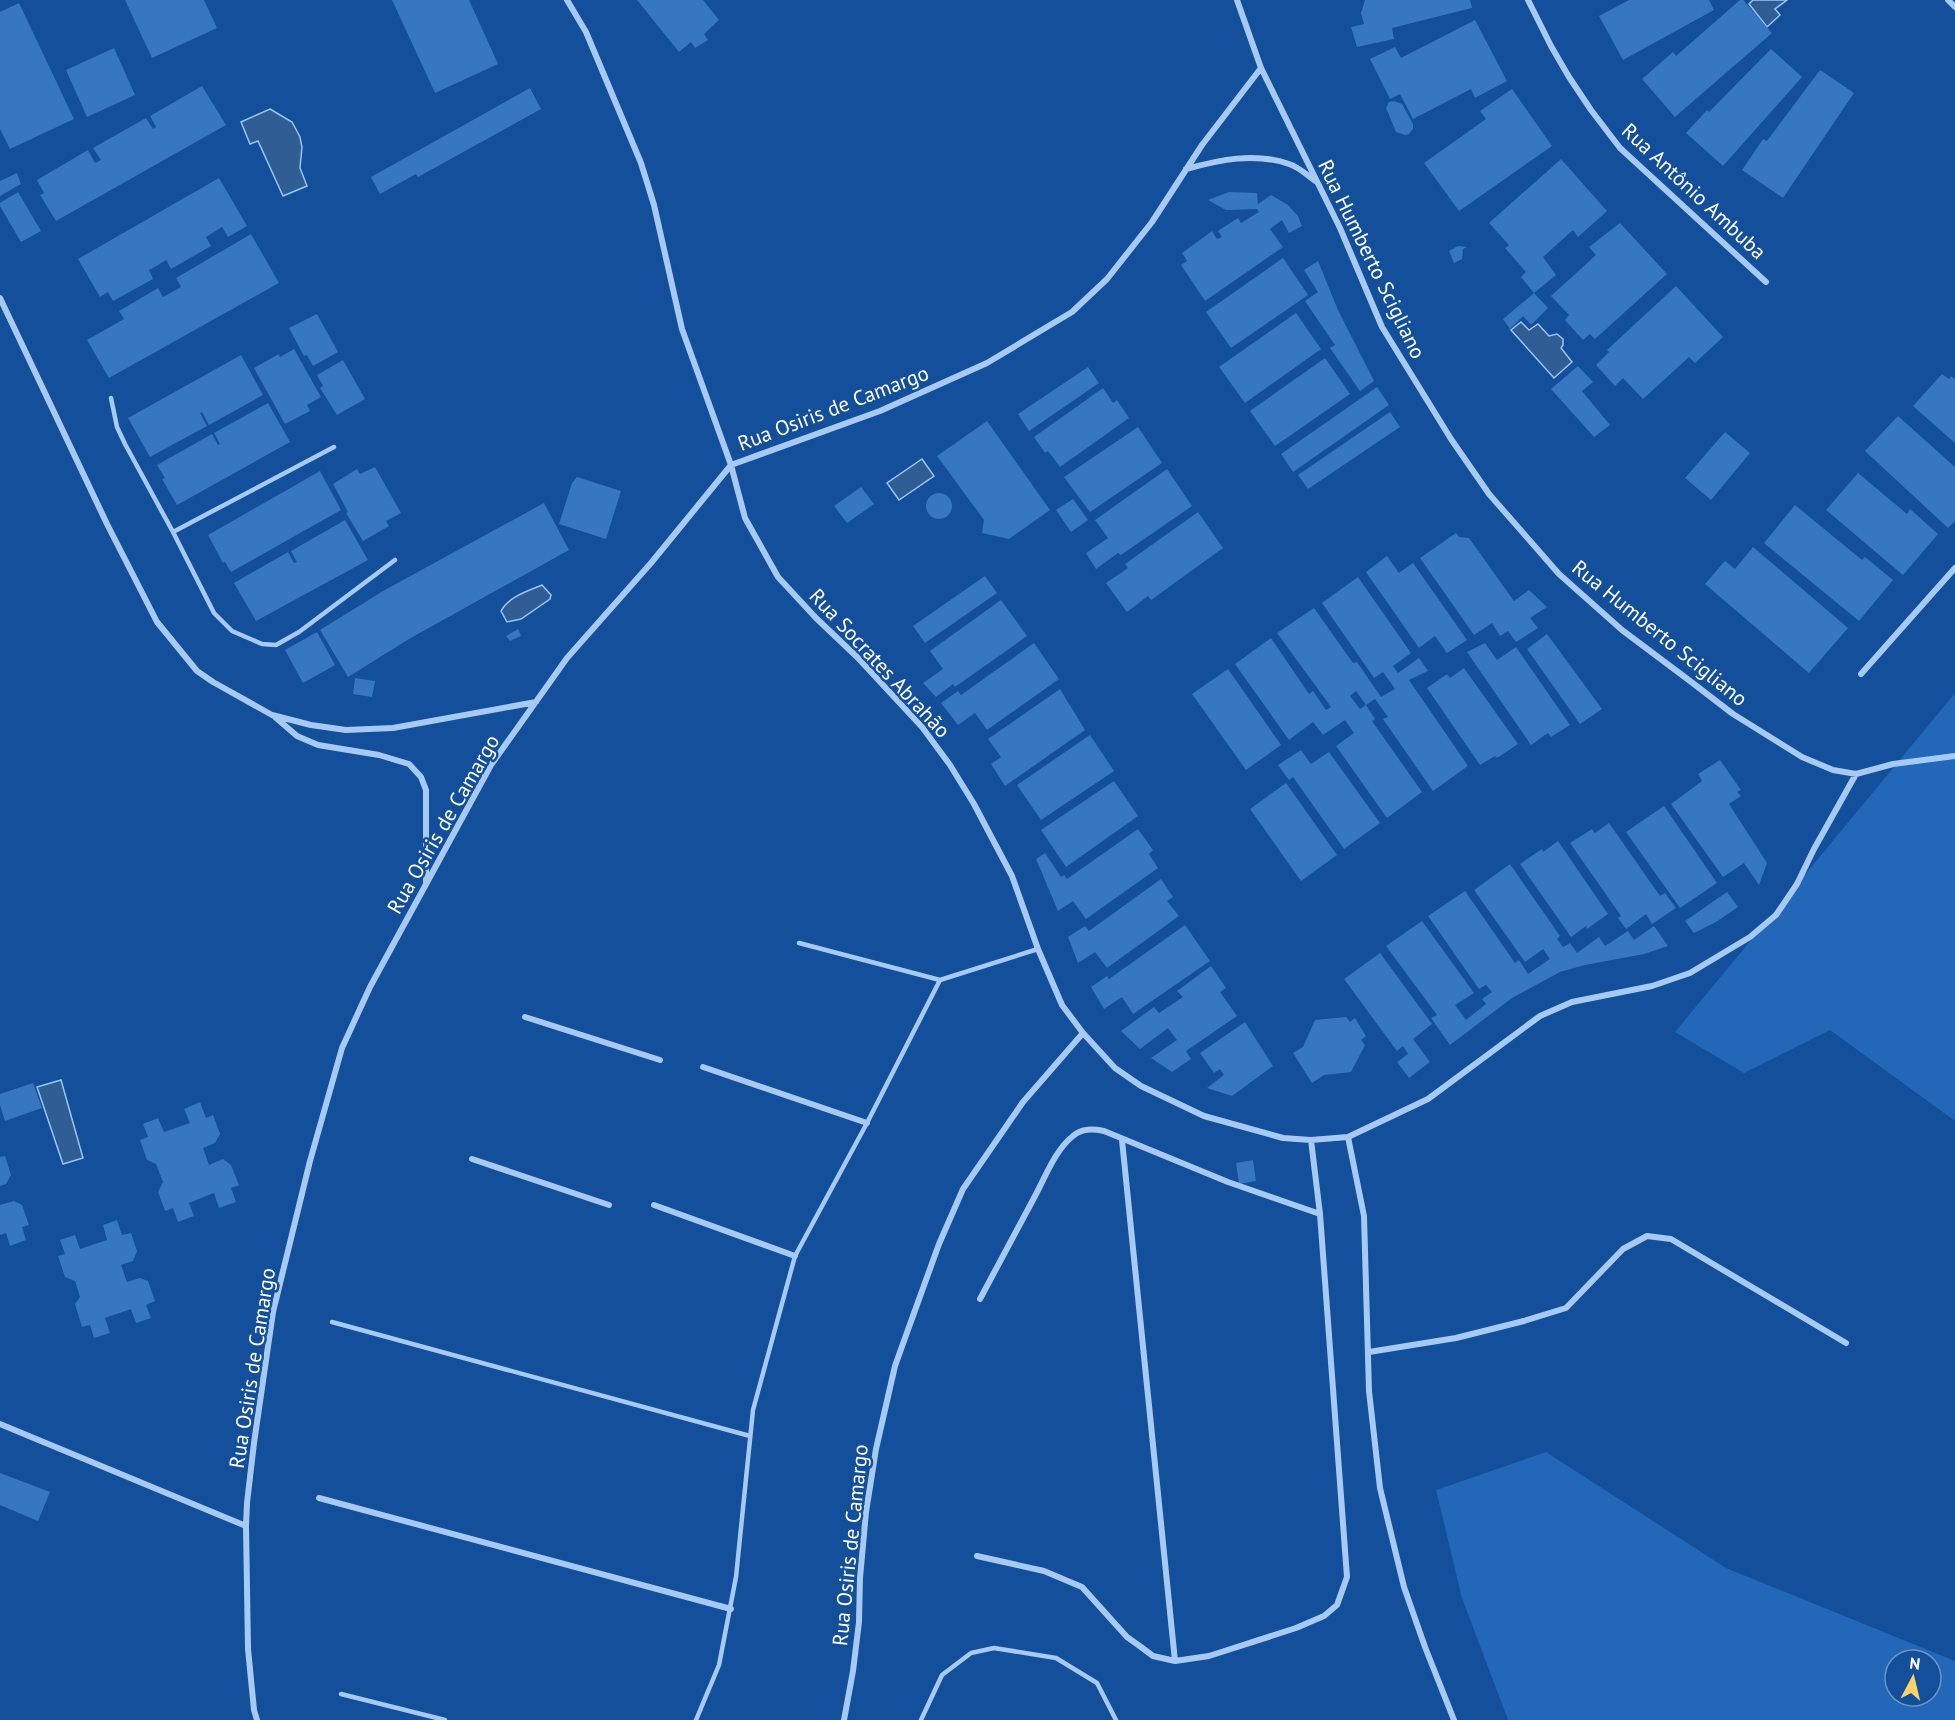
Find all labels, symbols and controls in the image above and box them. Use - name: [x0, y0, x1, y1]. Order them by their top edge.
- street label: Rua Antônio Ambuba: [1616, 117, 1772, 265]
- street label: Rua Humberto Scigliano: [1312, 155, 1432, 363]
- street label: Rua Osiris de Camargo: [734, 359, 932, 457]
- street label: Rua Humberto Scigliano: [1567, 554, 1753, 712]
- street label: Rua Socrates Abrahão: [804, 583, 956, 743]
- street label: Rua Osiris de Camargo: [381, 730, 505, 918]
- street label: Rua Osiris de Camargo: [223, 1266, 281, 1470]
- street label: Rua Osiris de Camargo: [826, 1443, 874, 1647]
- north arrow: [1883, 1648, 1943, 1708]
- text: N: [1908, 1653, 1921, 1674]

